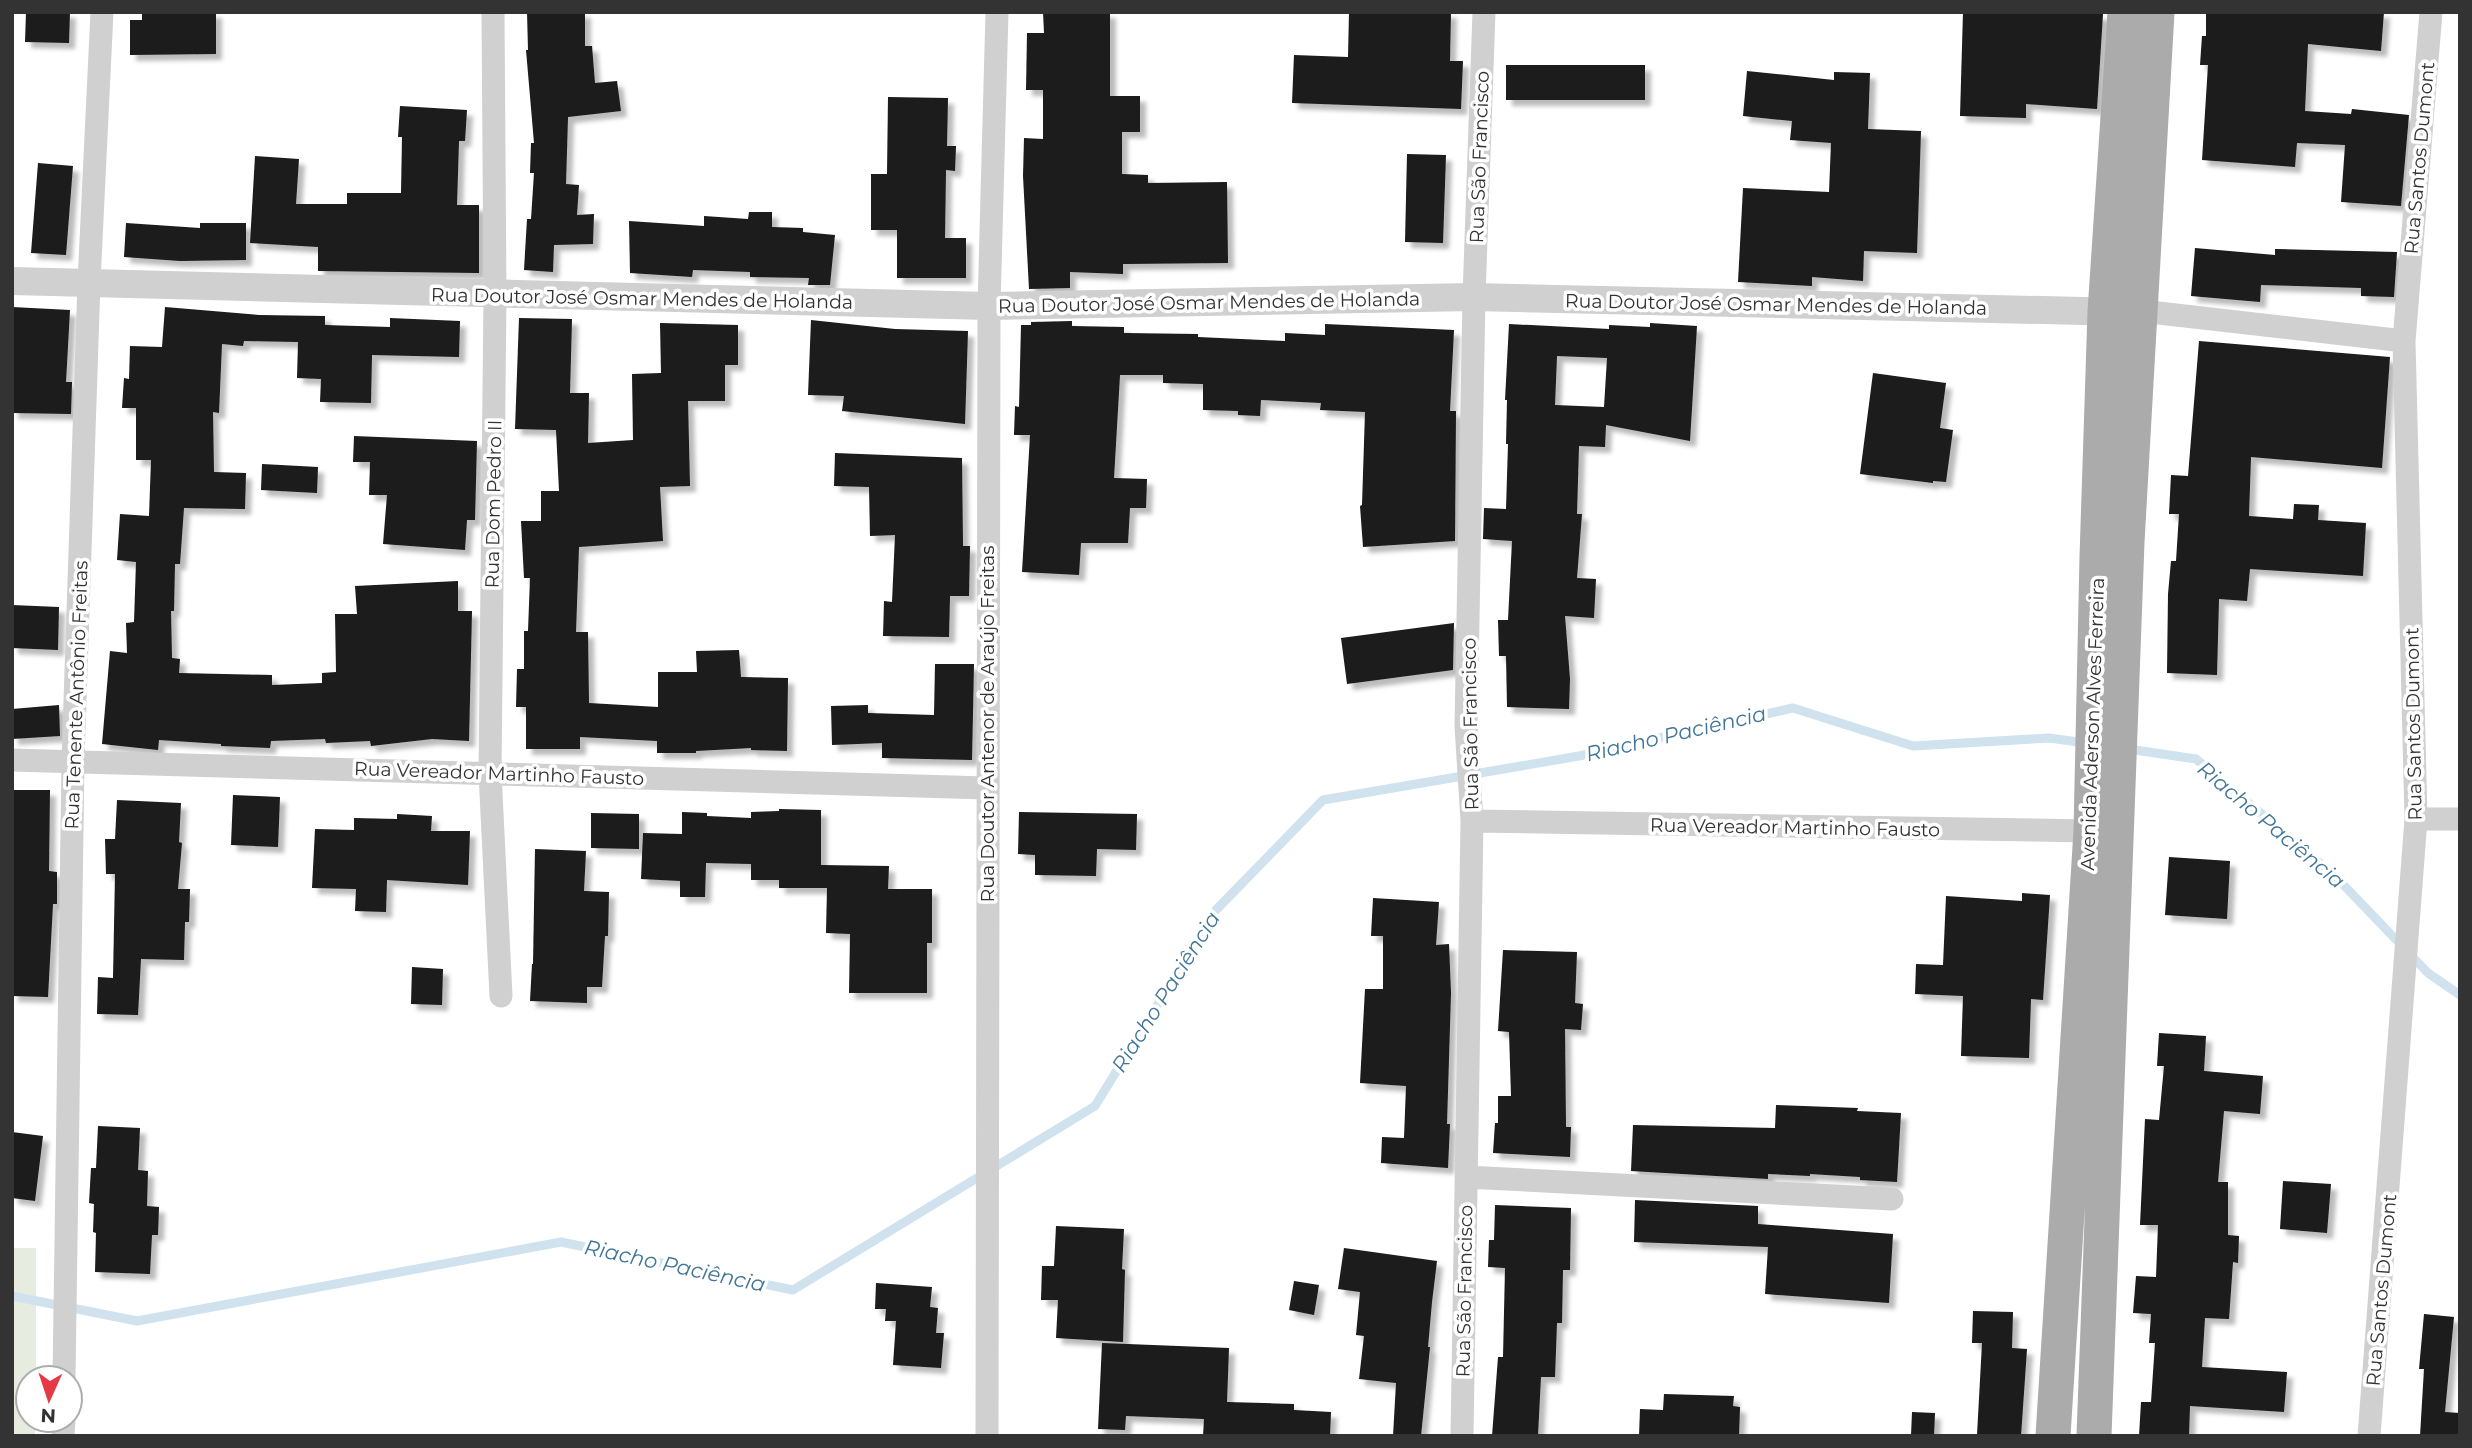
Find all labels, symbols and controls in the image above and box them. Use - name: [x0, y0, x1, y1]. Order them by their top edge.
- street label: Rua Santos Dumont: [2400, 61, 2439, 255]
- street label: Rua São Francisco: [1465, 70, 1494, 244]
- street label: Rua Doutor José Osmar Mendes de Holanda: [431, 283, 853, 314]
- street label: Rua Doutor José Osmar Mendes de Holanda: [998, 287, 1420, 318]
- street label: Rua Doutor José Osmar Mendes de Holanda: [1565, 289, 1987, 320]
- street label: Rua Dom Pedro II: [481, 419, 506, 589]
- street label: Rua Doutor Antenor de Araújo Freitas: [976, 546, 999, 902]
- street label: Rua Tenente Antônio Freitas: [60, 560, 93, 830]
- street label: Avenida Aderson Alves Ferreira: [2076, 577, 2109, 871]
- street label: Rua Santos Dumont: [2400, 627, 2427, 821]
- street label: Rua São Francisco: [1457, 637, 1484, 810]
- water label: Riacho Paciência: [1583, 701, 1769, 766]
- water label: Riacho Paciência: [2193, 756, 2350, 893]
- street label: Rua Vereador Martinho Fausto: [353, 757, 645, 790]
- street label: Rua Vereador Martinho Fausto: [1650, 813, 1940, 842]
- water label: Riacho Paciência: [1106, 907, 1225, 1077]
- street label: Rua Santos Dumont: [2362, 1193, 2401, 1387]
- street label: Rua São Francisco: [1451, 1204, 1478, 1377]
- water label: Riacho Paciência: [582, 1234, 768, 1297]
- north arrow: [14, 1364, 84, 1434]
- text: N: [40, 1404, 56, 1427]

